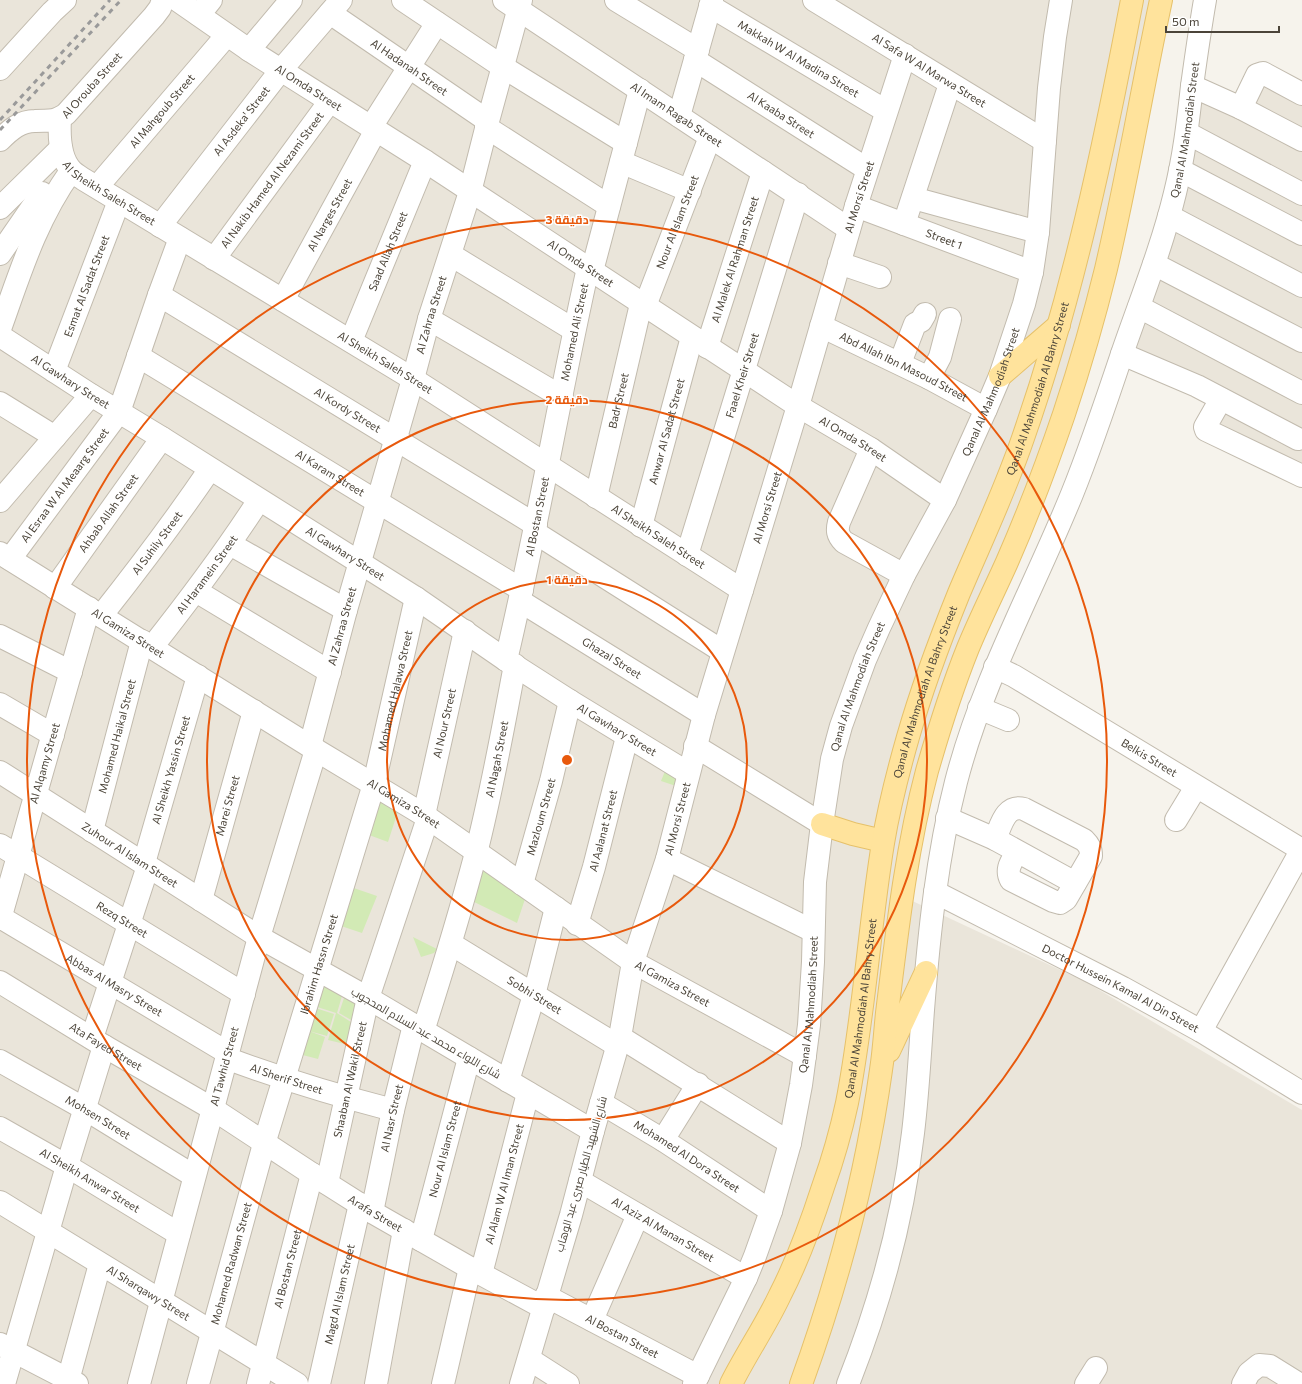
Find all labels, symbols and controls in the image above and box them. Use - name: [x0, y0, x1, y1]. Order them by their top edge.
- scale bar: [1166, 8, 1279, 34]
- text: 50 m: [1172, 14, 1200, 28]
- street label: Makkah W Al Madina Street: [736, 17, 862, 100]
- street label: Al Safa W Al Marwa Street: [870, 30, 989, 110]
- street label: Al Hadanah Street: [369, 36, 451, 98]
- street label: Al Orouba Street: [58, 49, 125, 121]
- street label: Al Omda Street: [273, 61, 345, 113]
- street label: Qanal Al Mahmodiah Street: [1167, 61, 1201, 199]
- street label: Al Mahgoub Street: [126, 71, 197, 150]
- street label: Al Imam Ragab Street: [628, 79, 725, 149]
- street label: Al Asdeka' Street: [210, 83, 272, 158]
- street label: Al Kaaba Street: [745, 88, 818, 141]
- street label: Al Nakib Hamed Al Nezami Street: [217, 109, 326, 250]
- street label: Al Sheikh Saleh Street: [60, 158, 159, 228]
- street label: Al Morsi Street: [842, 159, 876, 234]
- street label: Nour Al Islam Street: [653, 173, 701, 271]
- street label: Al Narges Street: [304, 176, 354, 253]
- street label: Al Malek Al Rahman Street: [708, 194, 761, 324]
- street label: Saad Allah Street: [365, 209, 410, 293]
- text: 3 دقيقة: [545, 212, 589, 227]
- street label: Street 1: [924, 226, 964, 251]
- street label: Esmat Al Sadat Street: [61, 233, 112, 339]
- street label: Al Omda Street: [545, 236, 617, 290]
- street label: Al Zahraa Street: [413, 273, 449, 355]
- street label: Mohamed Ali Street: [557, 281, 591, 382]
- street label: Qanal Al Mahmodiah Al Bahry Street: [1003, 300, 1071, 477]
- street label: Qanal Al Mahmodiah Street: [959, 325, 1022, 458]
- street label: Al Sheikh Saleh Street: [336, 328, 436, 396]
- street label: Abd Allah Ibn Masoud Street: [838, 329, 970, 404]
- street label: Faael Kheir Street: [723, 331, 761, 419]
- street label: Al Gawhary Street: [29, 351, 113, 411]
- street label: Badr Street: [605, 371, 631, 430]
- street label: Anwar Al Sadat Street: [646, 376, 687, 486]
- street label: Al Kordy Street: [312, 384, 384, 435]
- text: 2 دقيقة: [545, 392, 589, 407]
- street label: Al Omda Street: [817, 413, 890, 464]
- street label: Al Esraa W Al Meaarg Street: [18, 425, 111, 545]
- street label: Al Karam Street: [293, 447, 368, 499]
- street label: Al Morsi Street: [750, 469, 784, 545]
- street label: Ahbab Allah Street: [76, 471, 141, 555]
- street label: Al Bostan Street: [522, 475, 551, 557]
- street label: Al Sheikh Saleh Street: [609, 501, 708, 571]
- street label: Al Suhily Street: [129, 508, 185, 577]
- street label: Al Gawhary Street: [304, 523, 388, 583]
- street label: Al Haramein Street: [173, 532, 240, 616]
- text: 1 دقيقة: [546, 572, 588, 587]
- street label: Al Zahraa Street: [325, 585, 359, 667]
- street label: Qanal Al Mahmodiah Al Bahry Street: [890, 603, 960, 780]
- street label: Al Gamiza Street: [90, 605, 168, 660]
- street label: Qanal Al Mahmodiah Street: [827, 619, 887, 753]
- street label: Mohamed Halawa Street: [375, 629, 415, 752]
- street label: Ghazal Street: [580, 634, 645, 681]
- street label: Mohamed Haikal Street: [95, 677, 138, 795]
- street label: Al Nour Street: [430, 687, 458, 759]
- street label: Al Gawhary Street: [575, 700, 660, 759]
- street label: Al Sheikh Yassin Street: [149, 713, 192, 826]
- street label: Al Nagah Street: [482, 719, 510, 798]
- street label: Al Alqamy Street: [26, 721, 62, 805]
- street label: Belkis Street: [1119, 735, 1180, 779]
- centre of rings: [560, 753, 574, 767]
- street label: Marei Street: [212, 773, 242, 837]
- street label: Al Gamiza Street: [365, 775, 443, 831]
- street label: Mazloum Street: [523, 776, 558, 857]
- street label: Al Morsi Street: [661, 780, 693, 857]
- street label: Al Aalanat Street: [586, 788, 620, 873]
- street label: Zuhour Al Islam Street: [80, 819, 181, 890]
- street label: Rezq Street: [94, 898, 151, 940]
- street label: Ibrahim Hassn Street: [297, 912, 340, 1016]
- street label: Qanal Al Mahmodiah Al Bahry Street: [841, 917, 879, 1099]
- street label: Qanal Al Mahmodiah Street: [796, 936, 820, 1074]
- street label: Doctor Hussein Kamal Al Din Street: [1040, 941, 1202, 1035]
- street label: Abbas Al Masry Street: [64, 951, 166, 1019]
- street label: Al Gamiza Street: [633, 957, 713, 1009]
- street label: Sobhi Street: [505, 973, 565, 1017]
- street label: شارع اللواء محمد عبد السلام المحجوب: [348, 984, 503, 1083]
- street label: Ata Fayed Street: [67, 1019, 145, 1073]
- street label: Shaaban Al Wakil Street: [330, 1020, 369, 1139]
- street label: Al Tawhid Street: [207, 1024, 241, 1107]
- street label: Al Sherif Street: [249, 1060, 325, 1096]
- street label: Al Nasr Street: [378, 1082, 405, 1153]
- street label: Mohsen Street: [63, 1092, 134, 1142]
- street label: شارع الشهيد الطيار صبرى عبد الوهاب: [552, 1095, 611, 1254]
- street label: Nour Al Islam Street: [426, 1099, 464, 1199]
- street label: Mohamed Al Dora Street: [632, 1117, 743, 1195]
- street label: Al Alam W Al Iman Street: [482, 1122, 526, 1246]
- street label: Al Sheikh Anwar Street: [38, 1145, 143, 1215]
- street label: Arafa Street: [346, 1192, 405, 1234]
- street label: Al Aziz Al Manan Street: [610, 1194, 717, 1264]
- street label: Mohamed Radwan Street: [208, 1200, 254, 1326]
- street label: Al Bostan Street: [271, 1227, 304, 1309]
- street label: Magd Al Islam Street: [321, 1242, 357, 1346]
- street label: Al Sharqawy Street: [105, 1262, 193, 1323]
- street label: Al Bostan Street: [584, 1311, 662, 1360]

